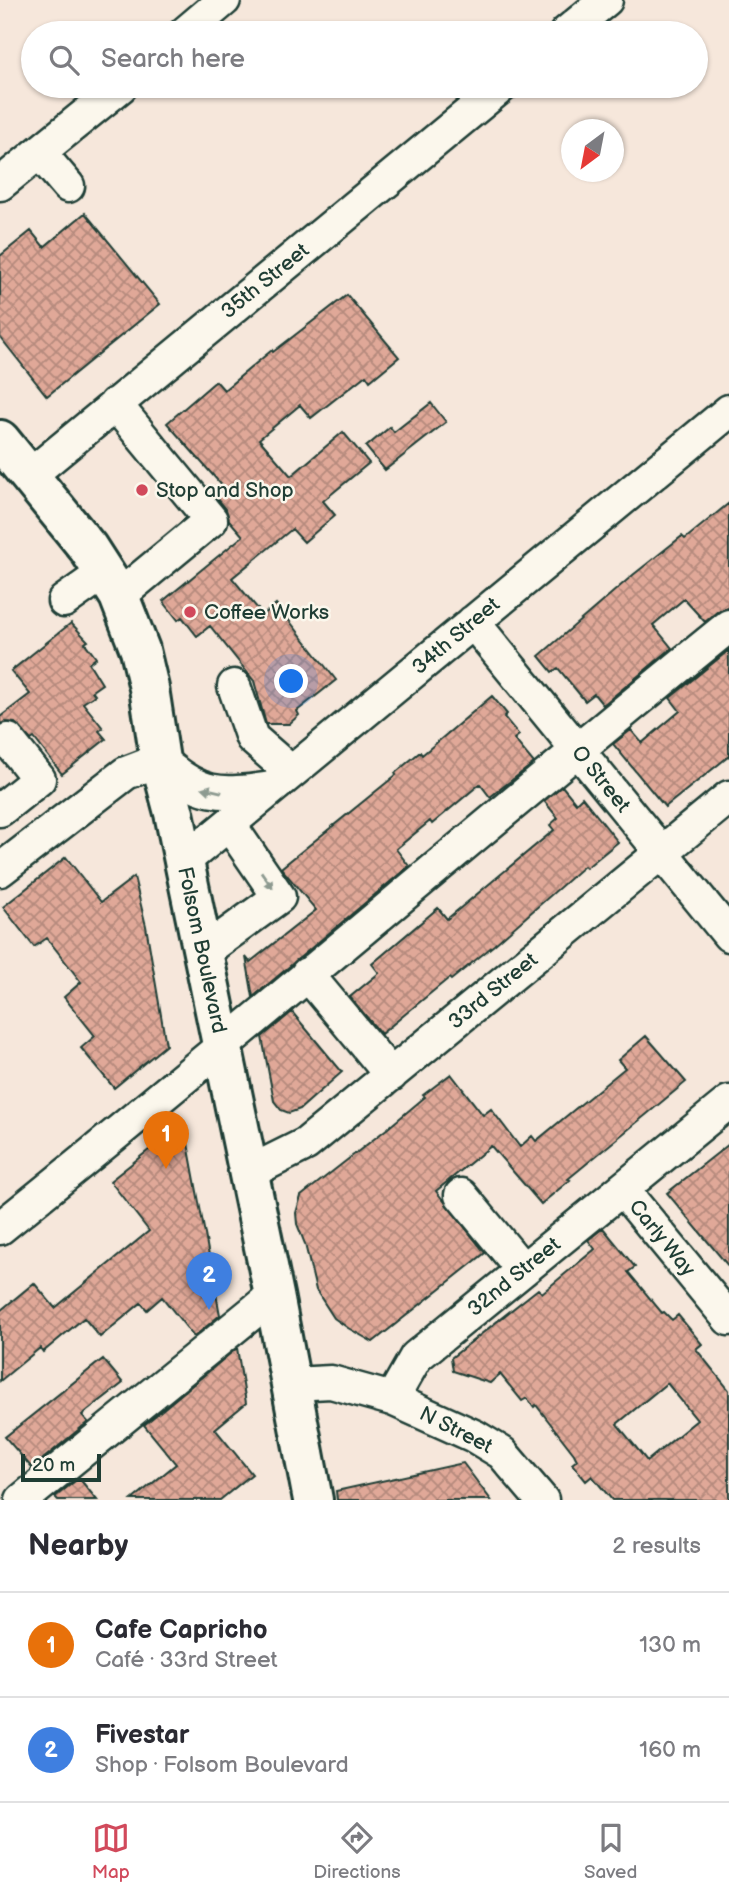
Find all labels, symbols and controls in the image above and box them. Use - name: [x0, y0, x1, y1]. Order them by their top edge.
- search box: [21, 21, 708, 98]
- icon: search: [45, 41, 83, 79]
- text: Search here: [101, 44, 245, 75]
- north arrow: [561, 119, 624, 182]
- street label: 35th Street: [216, 238, 314, 324]
- place label: Stop and Shop: [156, 478, 294, 503]
- marker: Stop and Shop: [134, 482, 150, 498]
- street label: 34th Street: [407, 592, 505, 680]
- place label: Coffee Works: [204, 600, 329, 625]
- marker: Coffee Works: [182, 604, 198, 620]
- your location: [274, 664, 308, 698]
- street label: O Street: [566, 740, 636, 818]
- one-way arrow: [201, 784, 223, 795]
- street label: Folsom Boulevard: [172, 865, 232, 1035]
- one-way arrow: [260, 871, 274, 889]
- street label: 33rd Street: [443, 947, 543, 1035]
- pin: 1: [143, 1111, 189, 1169]
- street label: Carly Way: [624, 1195, 701, 1282]
- street label: 32nd Street: [463, 1232, 566, 1322]
- pin: 2: [186, 1252, 232, 1310]
- street label: N Street: [415, 1401, 497, 1459]
- scale bar: [21, 1451, 102, 1483]
- text: 20 m: [32, 1454, 75, 1477]
- text: Nearby: [28, 1528, 128, 1564]
- text: 2 results: [612, 1532, 701, 1560]
- text: Cafe Capricho: [95, 1615, 268, 1646]
- text: 1: [46, 1631, 56, 1659]
- text: 130 m: [639, 1631, 701, 1659]
- text: Café · 33rd Street: [95, 1646, 278, 1674]
- text: Fivestar: [95, 1720, 189, 1751]
- text: 2: [44, 1736, 58, 1764]
- text: 160 m: [639, 1736, 701, 1764]
- text: Shop · Folsom Boulevard: [95, 1751, 349, 1779]
- tab: Map: [92, 1819, 130, 1884]
- tab: Directions: [313, 1819, 401, 1884]
- tab: Saved: [584, 1819, 637, 1884]

